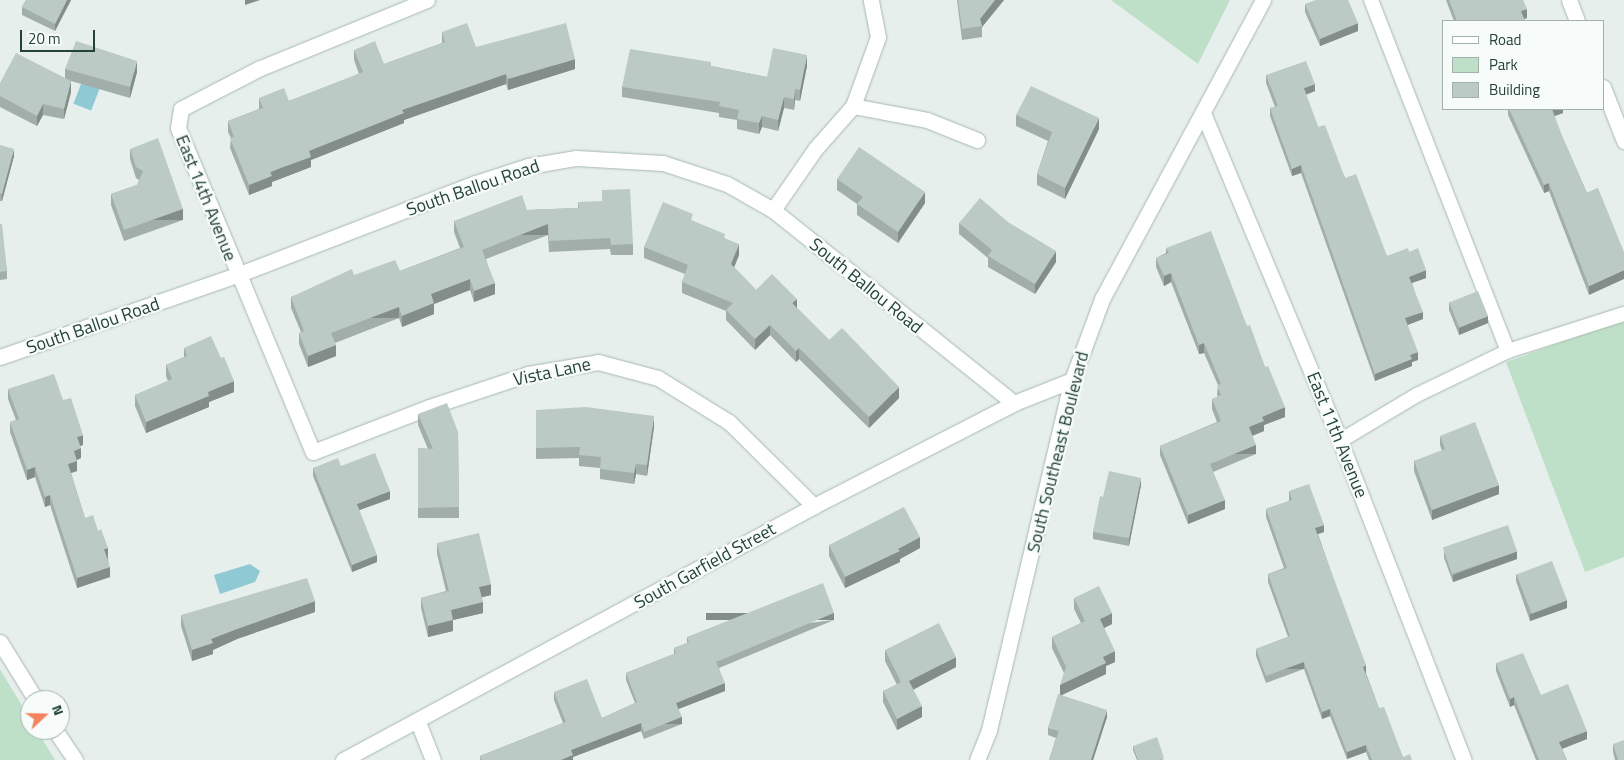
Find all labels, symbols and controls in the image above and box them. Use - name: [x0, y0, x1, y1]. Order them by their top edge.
- scale bar: [22, 20, 98, 52]
- legend: [1442, 20, 1604, 110]
- text: 20 m: [28, 27, 61, 50]
- text: Road: [1489, 28, 1521, 51]
- text: Park: [1489, 53, 1518, 76]
- text: Building: [1489, 78, 1540, 101]
- street label: East 14th Avenue: [171, 132, 241, 264]
- street label: South Ballou Road: [404, 155, 542, 221]
- street label: South Ballou Road: [805, 234, 927, 338]
- street label: South Ballou Road: [24, 293, 162, 359]
- street label: South Southeast Boulevard: [1023, 349, 1093, 555]
- street label: Vista Lane: [511, 353, 593, 391]
- street label: East 11th Avenue: [1302, 369, 1372, 501]
- street label: South Garfield Street: [631, 518, 779, 614]
- north arrow: [20, 690, 70, 740]
- text: N: [47, 702, 70, 718]

